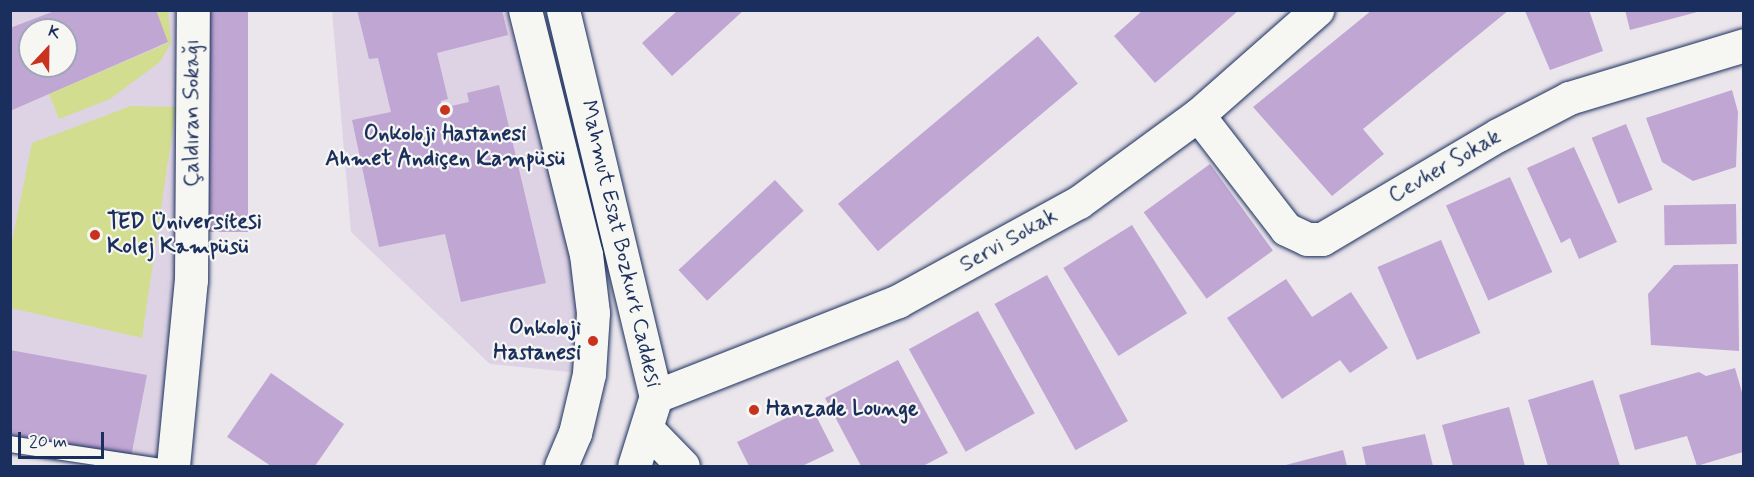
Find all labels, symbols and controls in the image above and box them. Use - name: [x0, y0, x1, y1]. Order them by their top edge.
- north arrow: [18, 18, 78, 78]
- text: K: [45, 21, 63, 45]
- street label: Çaldıran Sokağı: [180, 39, 206, 187]
- street label: Mahmut Esat Bozkurt Caddesi: [574, 99, 666, 389]
- marker: Onkoloji Hastanesi Ahmet Andiçen Kampüsü: [436, 101, 454, 119]
- place label: Onkoloji Hastanesi Ahmet Andiçen Kampüsü: [326, 121, 564, 172]
- street label: Cevher Sokak: [1383, 124, 1507, 210]
- street label: Servi Sokak: [955, 203, 1063, 279]
- place label: TED Üniversitesi Kolej Kampüsü: [107, 209, 262, 260]
- marker: TED Üniversitesi Kolej Kampüsü: [88, 228, 102, 242]
- place label: Onkoloji Hastanesi: [493, 315, 581, 366]
- marker: Onkoloji Hastanesi: [586, 334, 600, 348]
- place label: Hanzade Lounge: [766, 397, 917, 423]
- marker: Hanzade Lounge: [747, 403, 761, 417]
- scale bar: [21, 420, 106, 458]
- text: 20 m: [29, 430, 67, 454]

